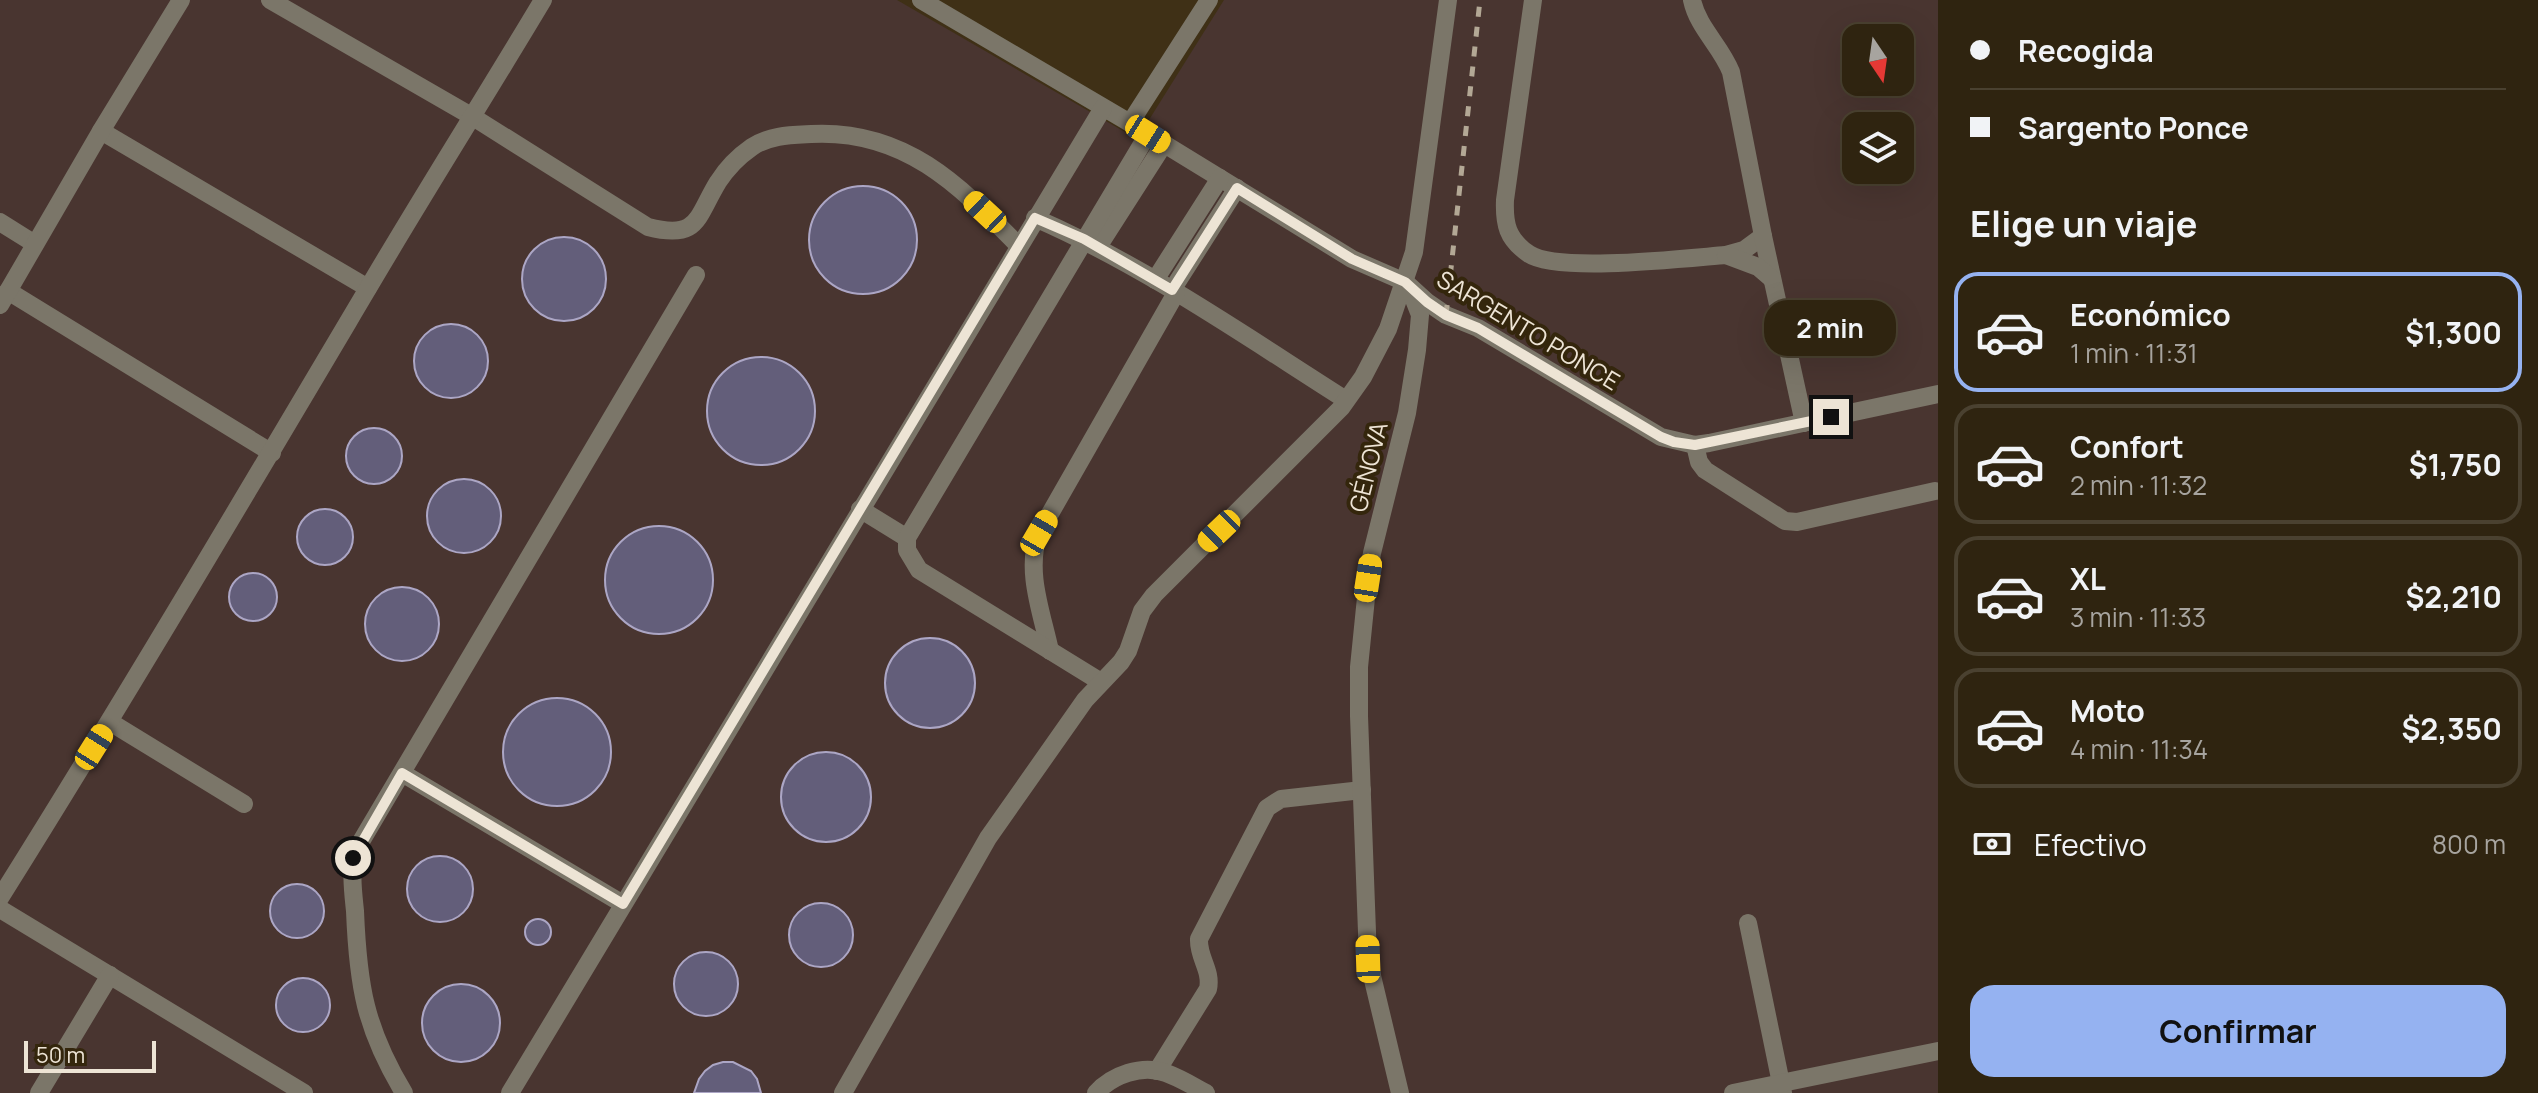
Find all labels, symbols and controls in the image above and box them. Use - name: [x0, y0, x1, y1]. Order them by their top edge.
- north arrow: [1842, 24, 1914, 96]
- map controls: [1842, 24, 1914, 184]
- text: Recogida: [2018, 30, 2154, 71]
- text: Sargento Ponce: [2018, 107, 2249, 148]
- car: [1121, 111, 1175, 157]
- button: layers: [1842, 112, 1914, 184]
- car: [959, 187, 1011, 237]
- text: Elige un viaje: [1970, 199, 2197, 248]
- street label: SARGENTO PONCE: [1431, 262, 1626, 397]
- text: Económico: [2070, 294, 2231, 335]
- icon: car: [1974, 296, 2046, 368]
- callout: 2 min: [1765, 301, 1897, 357]
- text: 2 min: [1796, 310, 1864, 346]
- text: $1,300: [2405, 312, 2502, 353]
- text: 1 min · 11:31: [2070, 335, 2198, 371]
- route end: [1813, 399, 1849, 435]
- street label: GÉNOVA: [1340, 418, 1395, 515]
- text: Confort: [2070, 426, 2184, 467]
- icon: car: [1974, 428, 2046, 500]
- text: $1,750: [2409, 444, 2502, 485]
- text: 2 min · 11:32: [2070, 467, 2207, 503]
- car: [1017, 506, 1061, 560]
- car: [1193, 506, 1245, 556]
- car: [1352, 552, 1384, 604]
- text: XL: [2070, 558, 2106, 599]
- icon: car: [1974, 560, 2046, 632]
- text: $2,210: [2405, 576, 2502, 617]
- text: 3 min · 11:33: [2070, 599, 2206, 635]
- text: Moto: [2070, 690, 2145, 731]
- icon: car: [1974, 692, 2046, 764]
- text: $2,350: [2401, 708, 2502, 749]
- car: [71, 720, 117, 774]
- text: 4 min · 11:34: [2070, 731, 2208, 767]
- icon: cash: [1970, 822, 2014, 866]
- text: Efectivo: [2034, 824, 2147, 865]
- text: 800 m: [2432, 826, 2506, 862]
- route start: [335, 840, 371, 876]
- car: [1355, 935, 1381, 983]
- button: Confirmar: [1970, 985, 2506, 1077]
- scale bar: [24, 1037, 156, 1073]
- text: 50 m: [36, 1040, 85, 1070]

